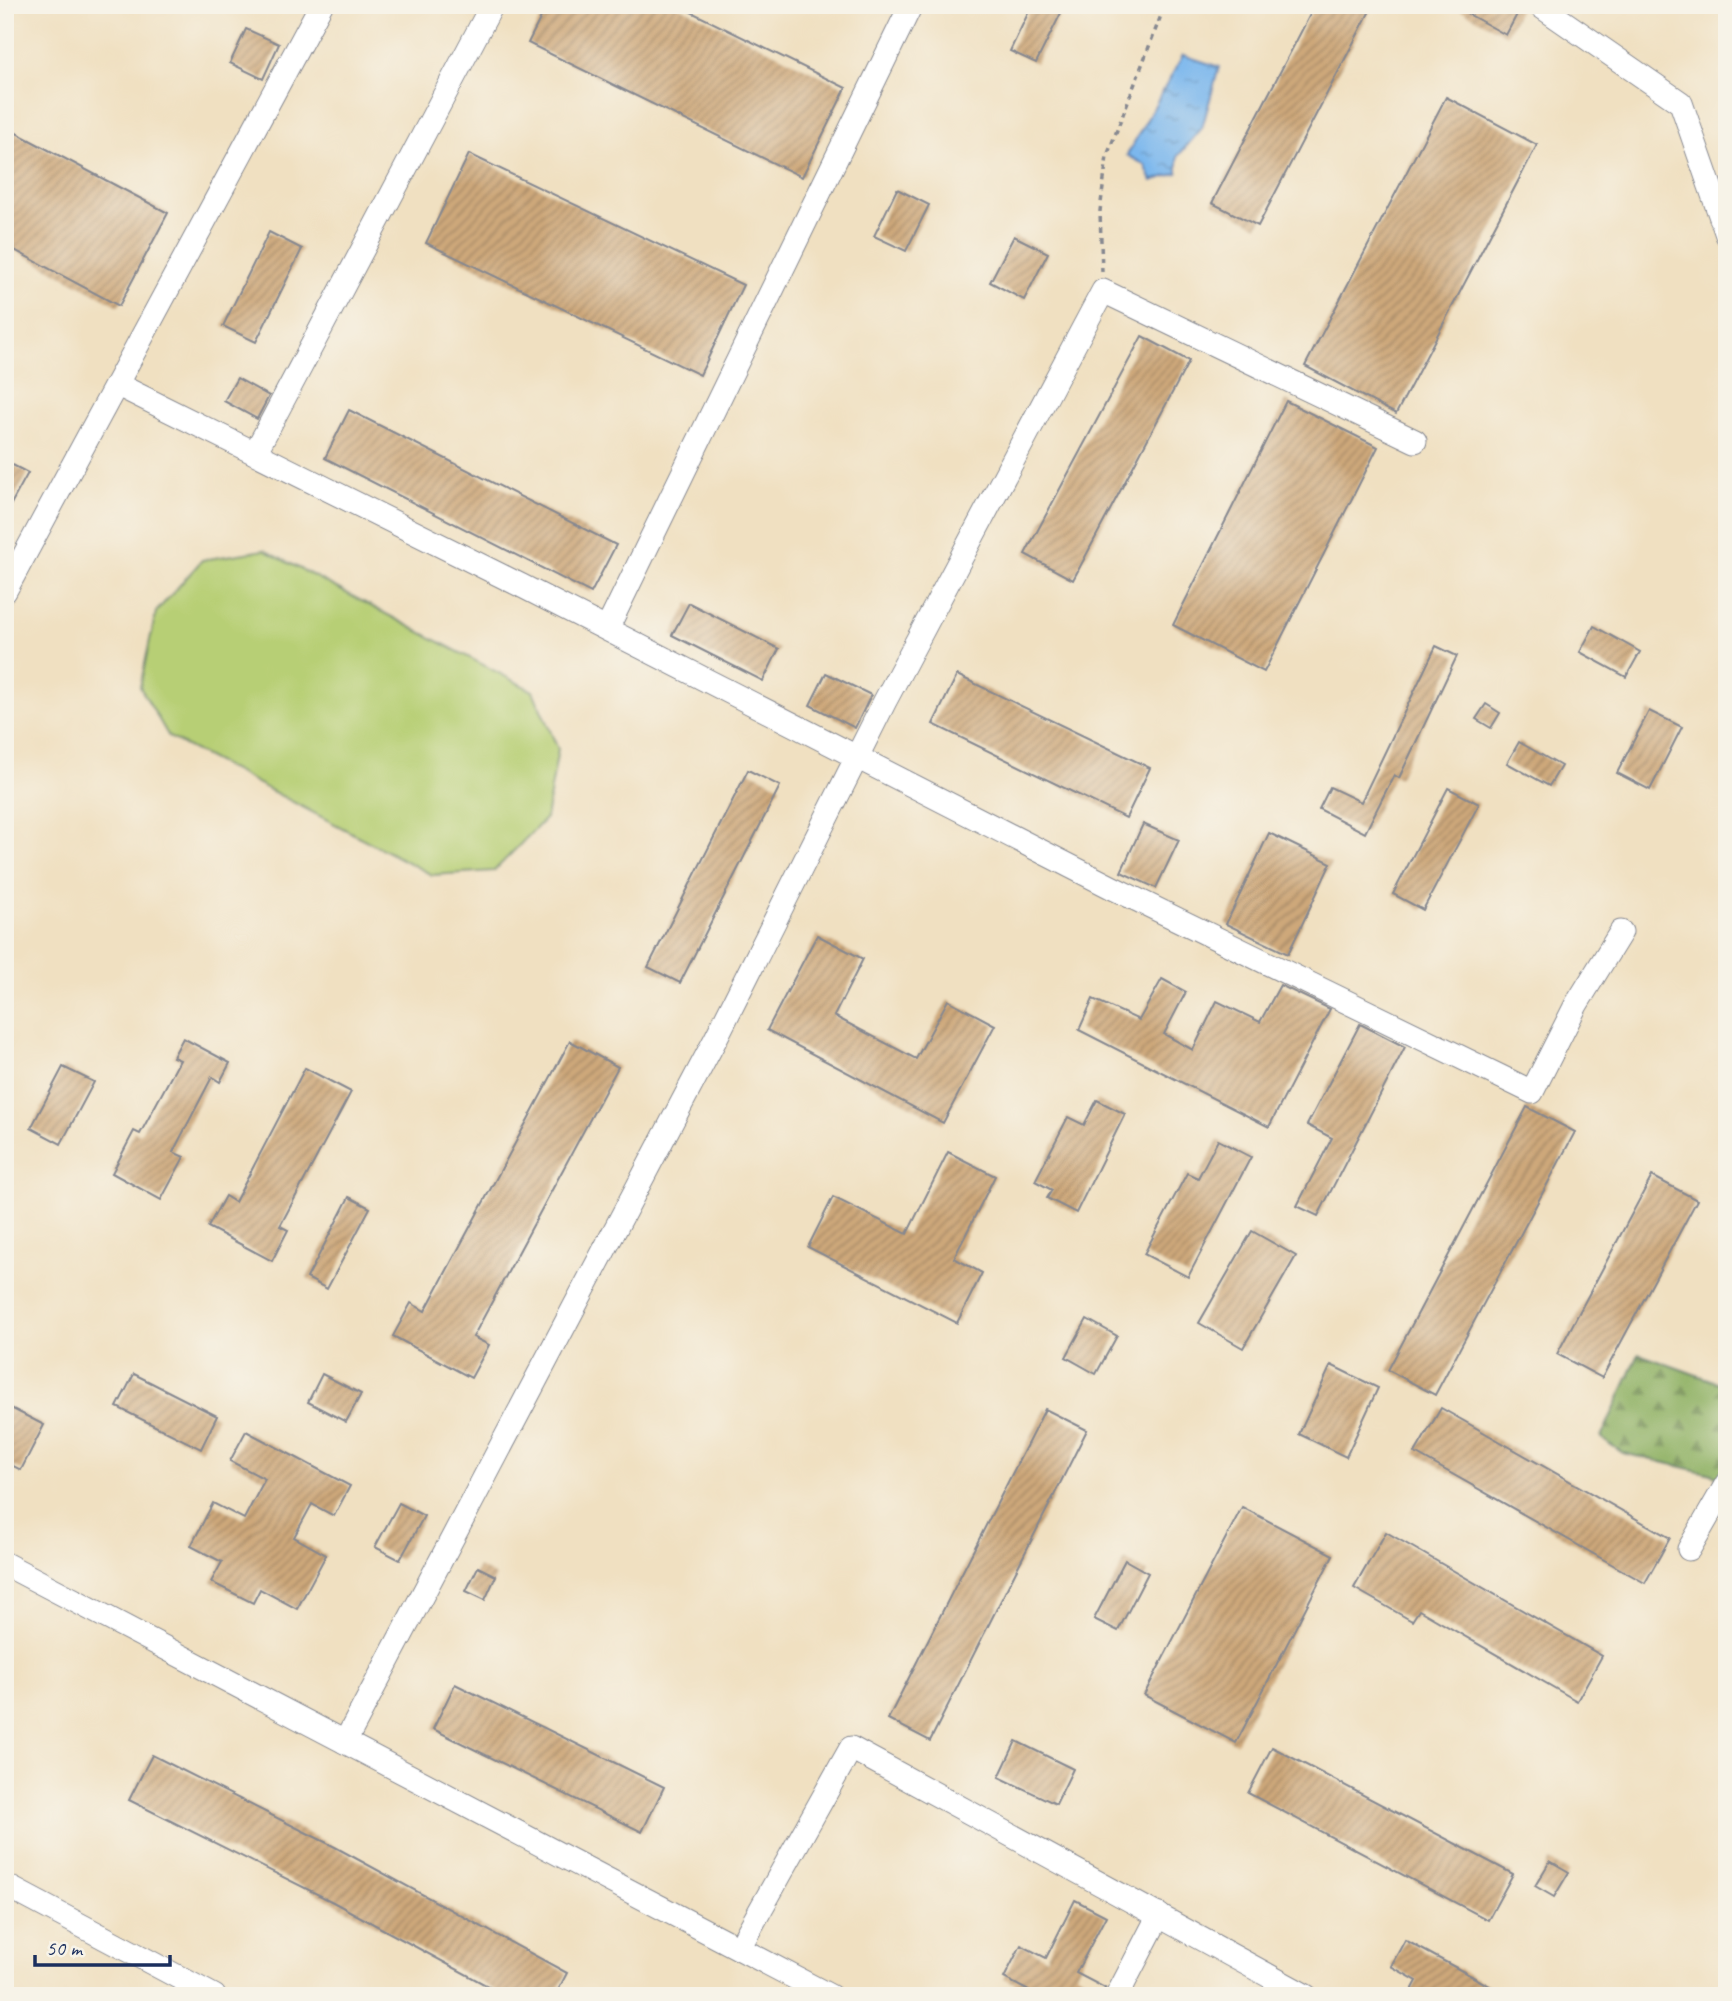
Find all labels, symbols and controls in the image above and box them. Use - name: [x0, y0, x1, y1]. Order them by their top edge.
- scale bar: [35, 1924, 170, 1968]
- text: 50 m: [46, 1935, 84, 1961]

